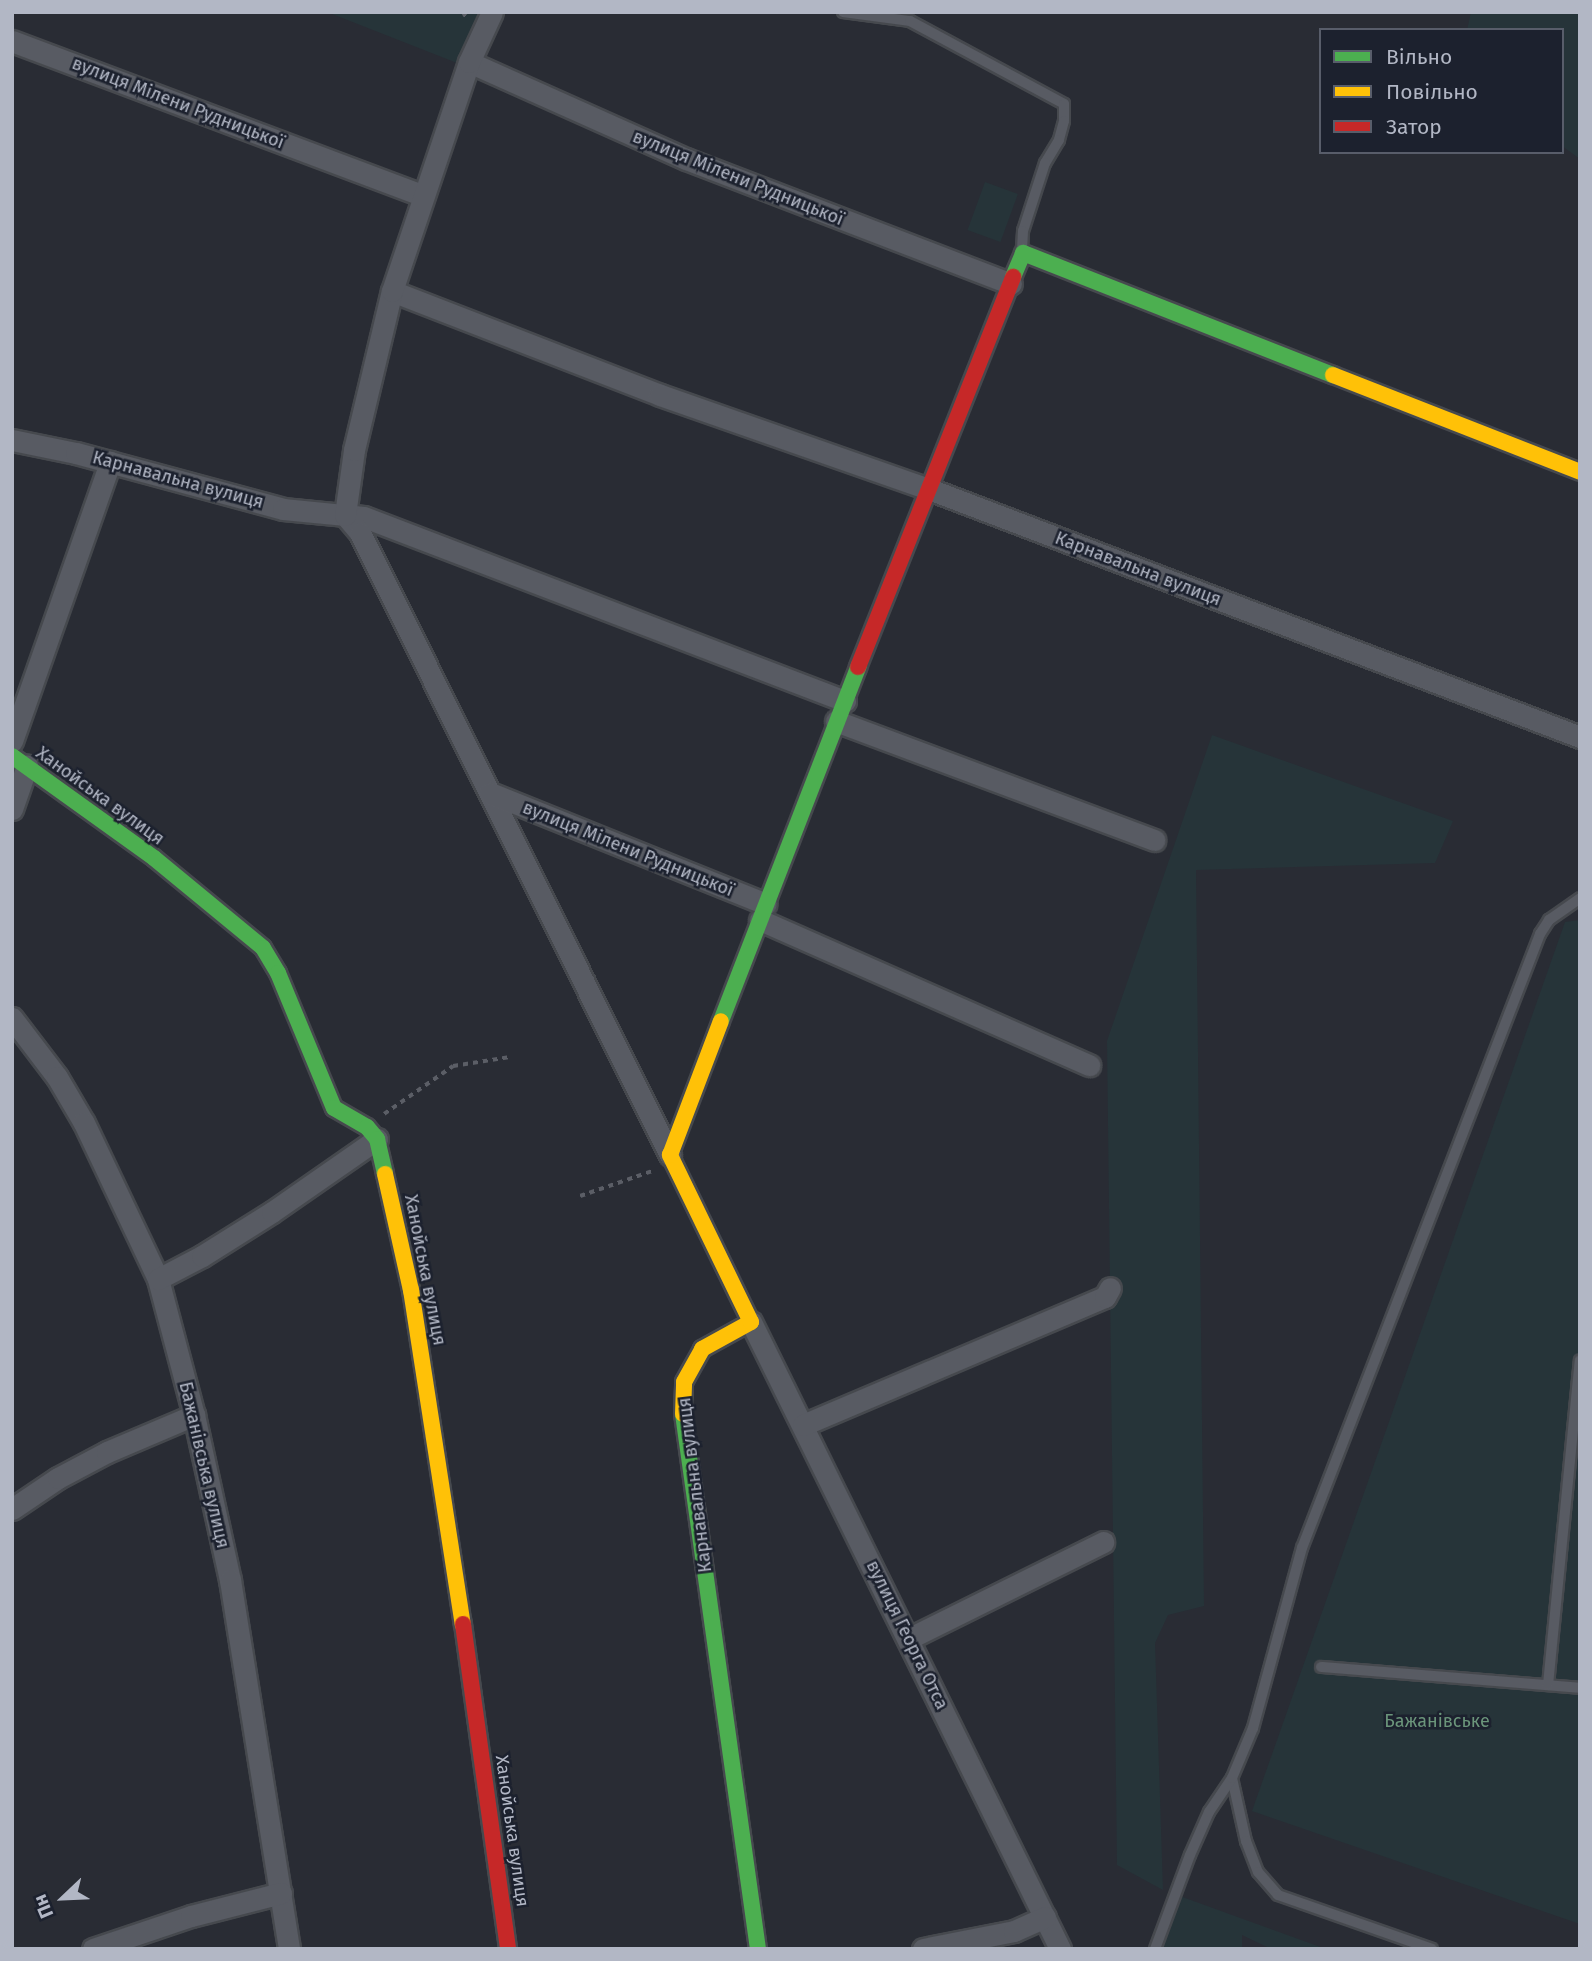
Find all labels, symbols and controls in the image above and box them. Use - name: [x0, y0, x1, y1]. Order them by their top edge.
- legend: [1319, 28, 1564, 154]
- text: Вільно: [1386, 44, 1452, 70]
- street label: вулиця Мілени Рудницької: [69, 52, 287, 154]
- text: Повільно: [1386, 79, 1478, 105]
- text: Затор: [1386, 114, 1442, 140]
- street label: вулиця Мілени Рудницької: [629, 126, 847, 230]
- street label: Карнавальна вулиця: [90, 447, 266, 513]
- street label: Карнавальна вулиця: [1052, 527, 1224, 611]
- street label: Ханойська вулиця: [32, 742, 168, 850]
- street label: вулиця Мілени Рудницької: [519, 797, 737, 901]
- street label: Ханойська вулиця: [400, 1193, 450, 1347]
- street label: Бажанівська вулиця: [174, 1380, 234, 1550]
- street label: Карнавальна вулиця: [674, 1396, 716, 1574]
- street label: вулиця Георга Отса: [862, 1557, 952, 1713]
- park label: Бажанівське: [1384, 1710, 1490, 1732]
- street label: Ханойська вулиця: [491, 1754, 533, 1908]
- north arrow: [28, 1863, 98, 1933]
- text: Пн: [28, 1891, 58, 1922]

